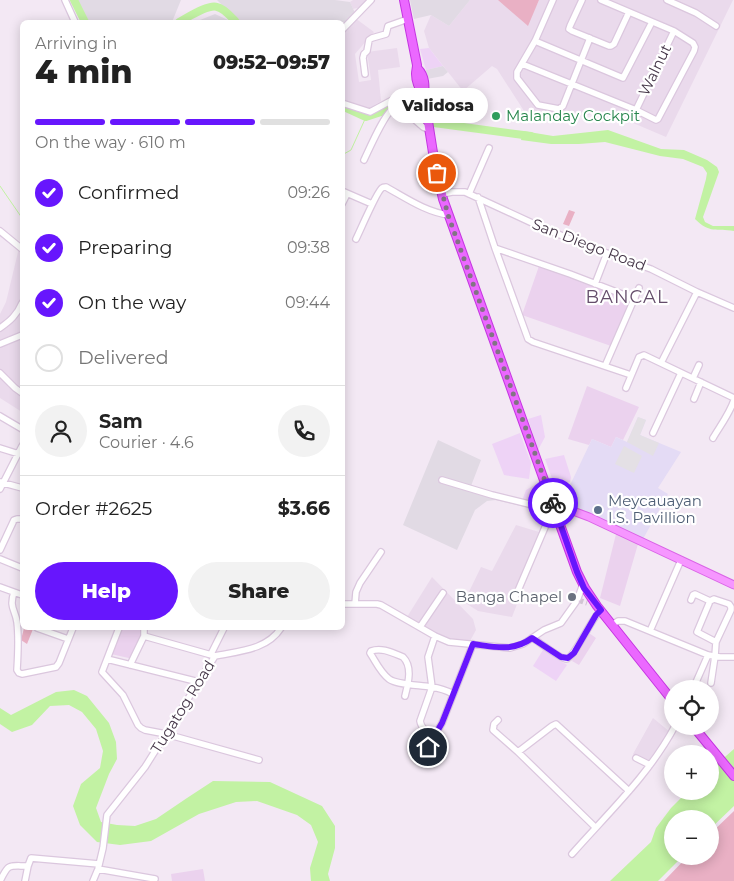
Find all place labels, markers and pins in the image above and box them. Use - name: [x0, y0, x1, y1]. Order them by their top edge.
- callout: Validosa: [387, 88, 487, 123]
- place label: Malanday Cockpit: [506, 106, 640, 125]
- marker: Malanday Cockpit: [490, 110, 502, 122]
- pin: [416, 152, 458, 194]
- place label: Meycauayan I.S. Pavillion: [608, 491, 702, 527]
- marker: Meycauayan I.S. Pavillion: [592, 504, 604, 516]
- place label: Banga Chapel: [456, 587, 562, 606]
- marker: Banga Chapel: [566, 591, 578, 603]
- pin: [407, 726, 449, 768]

